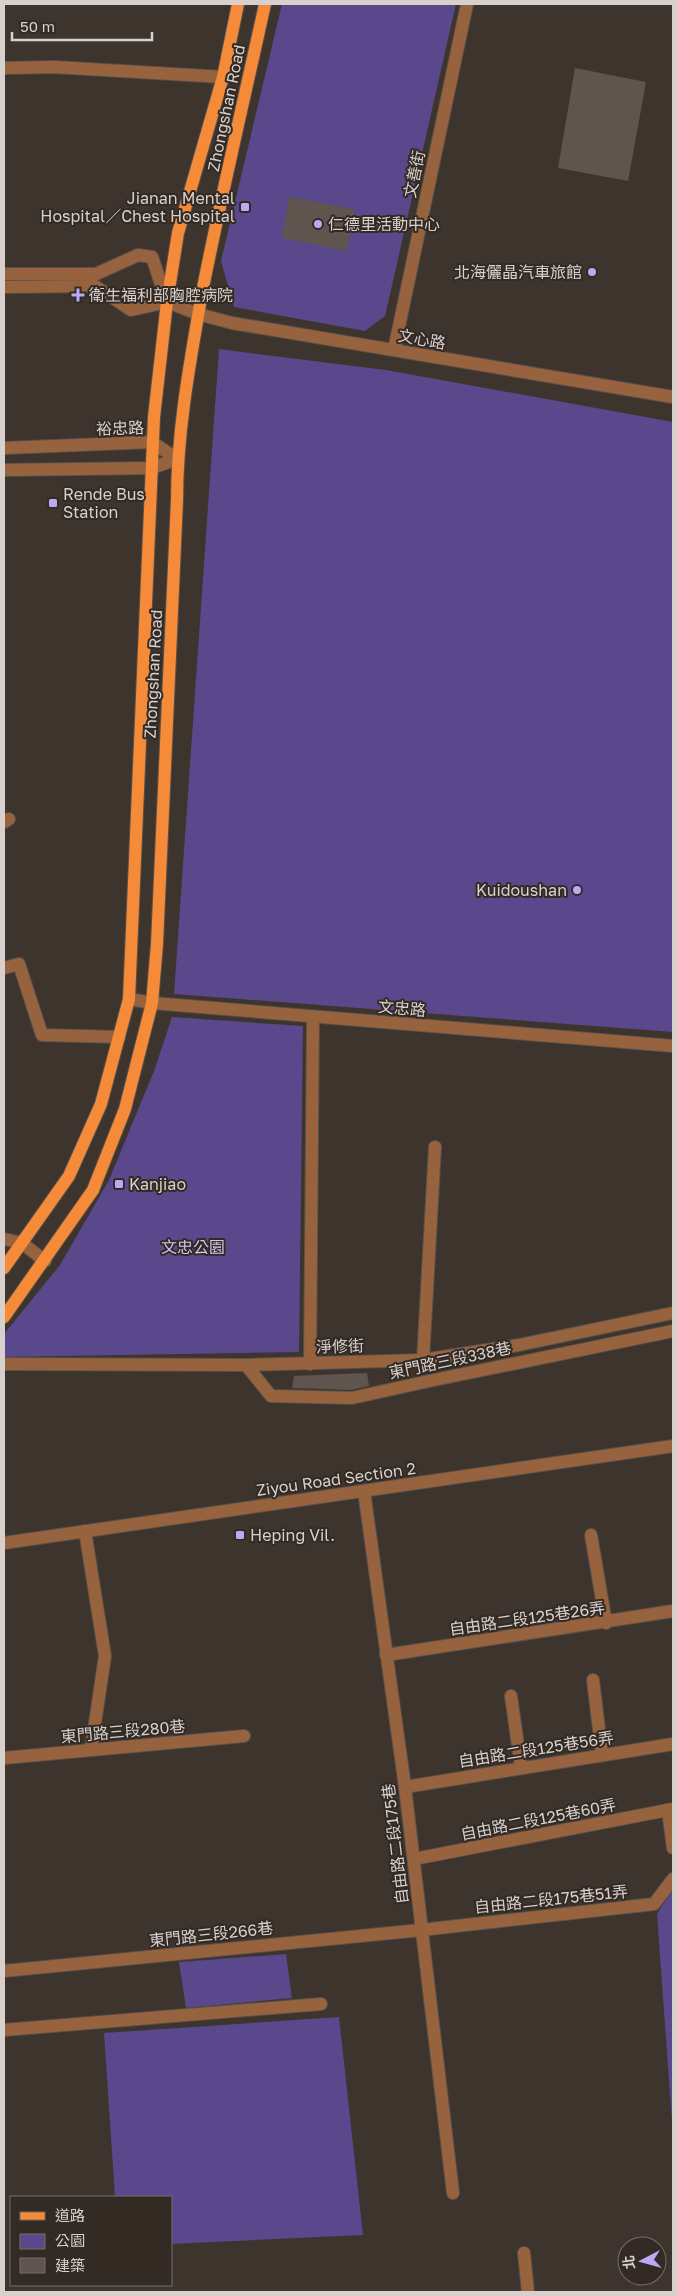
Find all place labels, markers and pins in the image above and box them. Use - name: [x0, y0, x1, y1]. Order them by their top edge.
- place label: Jianan Mental Hospital／Chest Hospital: [40, 188, 235, 226]
- marker: Jianan Mental Hospital／Chest Hospital: [239, 201, 251, 213]
- place label: 仁德里活動中心: [328, 214, 440, 234]
- marker: 仁德里活動中心: [312, 218, 324, 230]
- place label: 北海儷晶汽車旅館: [454, 262, 582, 282]
- marker: 北海儷晶汽車旅館: [586, 266, 598, 278]
- place label: 衛生福利部胸腔病院: [89, 285, 233, 305]
- marker: 衛生福利部胸腔病院: [71, 288, 85, 302]
- place label: Rende Bus Station: [63, 484, 145, 522]
- marker: Rende Bus Station: [47, 497, 59, 509]
- place label: Kuidoushan: [476, 880, 567, 900]
- marker: Kuidoushan: [571, 884, 583, 896]
- place label: Kanjiao: [129, 1174, 186, 1194]
- marker: Kanjiao: [113, 1178, 125, 1190]
- place label: Heping Vil.: [250, 1525, 335, 1545]
- marker: Heping Vil.: [234, 1529, 246, 1541]

